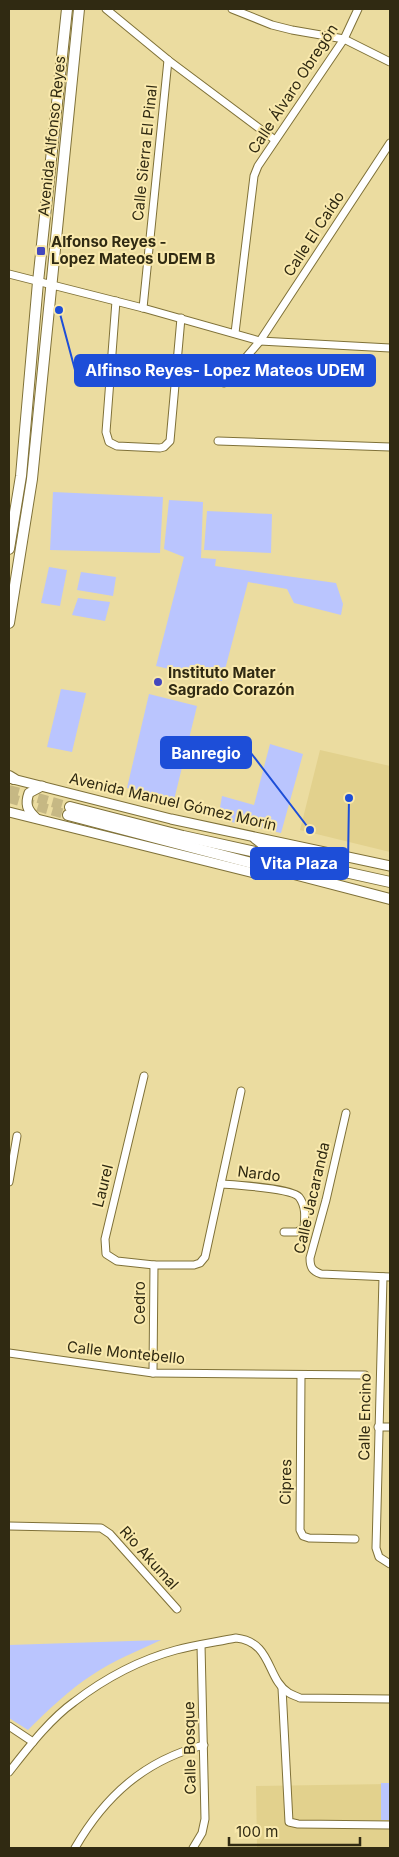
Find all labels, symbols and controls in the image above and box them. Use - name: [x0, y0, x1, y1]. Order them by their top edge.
- street label: Calle Álvaro Obregón: [244, 20, 342, 157]
- street label: Avenida Alfonso Reyes: [34, 55, 69, 217]
- street label: Calle Sierra El Pinal: [128, 84, 161, 222]
- street label: Calle El Caído: [279, 188, 348, 280]
- place label: Alfonso Reyes - Lopez Mateos UDEM B: [51, 232, 215, 268]
- marker: Alfonso Reyes - Lopez Mateos UDEM B: [35, 245, 47, 257]
- callout: Alfinso Reyes- Lopez Mateos UDEM: [75, 355, 375, 386]
- text: Alfinso Reyes- Lopez Mateos UDEM: [85, 360, 365, 380]
- place label: Instituto Mater Sagrado Corazón: [168, 663, 295, 699]
- marker: Instituto Mater Sagrado Corazón: [152, 676, 164, 688]
- callout: Banregio: [161, 737, 251, 768]
- text: Banregio: [171, 743, 241, 763]
- street label: Avenida Manuel Gómez Morín: [68, 768, 279, 835]
- callout: Vita Plaza: [251, 848, 348, 879]
- text: Vita Plaza: [260, 853, 338, 873]
- street label: Calle Jacaranda: [289, 1140, 334, 1256]
- street label: Nardo: [236, 1161, 282, 1186]
- street label: Laurel: [88, 1162, 117, 1209]
- street label: Cedro: [130, 1281, 149, 1325]
- street label: Calle Montebello: [66, 1337, 186, 1368]
- street label: Calle Encino: [354, 1373, 375, 1461]
- street label: Cipres: [276, 1459, 295, 1505]
- street label: Rio Akumal: [116, 1522, 183, 1593]
- street label: Calle Bosque: [179, 1701, 200, 1795]
- scale bar: [229, 1814, 360, 1846]
- text: 100 m: [236, 1822, 278, 1841]

